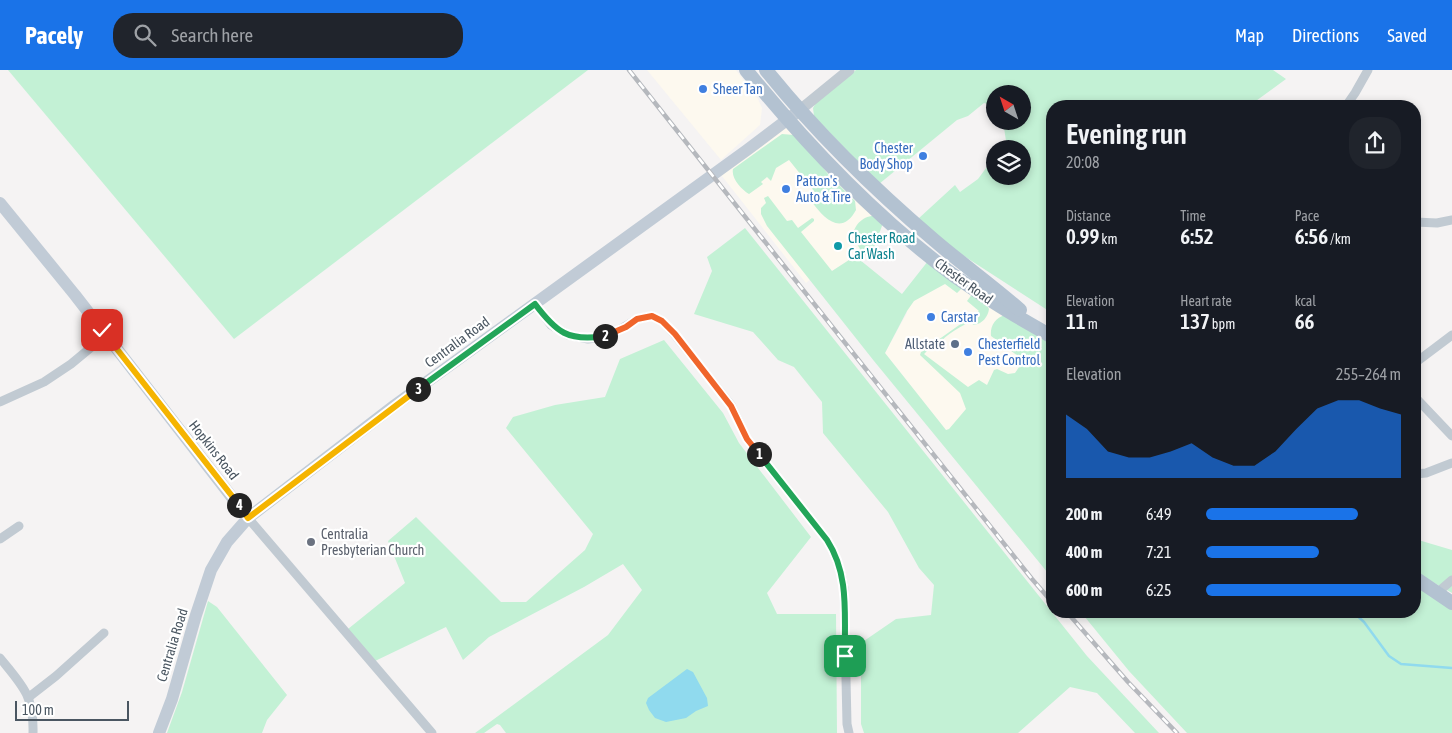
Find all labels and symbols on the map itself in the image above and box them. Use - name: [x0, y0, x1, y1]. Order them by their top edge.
- place label: Sheer Tan: [713, 81, 763, 97]
- marker: Sheer Tan: [697, 83, 709, 95]
- north arrow: [986, 85, 1031, 130]
- place label: Chester Body Shop: [860, 140, 914, 172]
- marker: Chester Body Shop: [917, 150, 929, 162]
- place label: Patton's Auto & Tire: [796, 173, 851, 205]
- marker: Patton's Auto & Tire: [780, 183, 792, 195]
- place label: Chester Road Car Wash: [848, 230, 915, 262]
- marker: Chester Road Car Wash: [832, 240, 844, 252]
- street label: Chester Road: [932, 255, 996, 307]
- pin: [81, 309, 123, 351]
- place label: Carstar: [941, 309, 978, 325]
- marker: Carstar: [925, 311, 937, 323]
- street label: Centralia Road: [422, 313, 492, 371]
- pin: 2: [592, 324, 618, 348]
- place label: Allstate: [905, 336, 945, 352]
- place label: Chesterfield Pest Control: [978, 336, 1040, 368]
- marker: Allstate: [949, 338, 961, 350]
- marker: Chesterfield Pest Control: [962, 346, 974, 358]
- pin: 3: [406, 376, 430, 402]
- street label: Hopkins Road: [186, 417, 242, 483]
- pin: 1: [746, 442, 772, 466]
- pin: 4: [226, 492, 252, 518]
- place label: Centralia Presbyterian Church: [321, 526, 424, 558]
- marker: Centralia Presbyterian Church: [305, 536, 317, 548]
- street label: Centralia Road: [153, 606, 191, 684]
- pin: [824, 635, 866, 677]
- scale bar: [15, 698, 129, 721]

